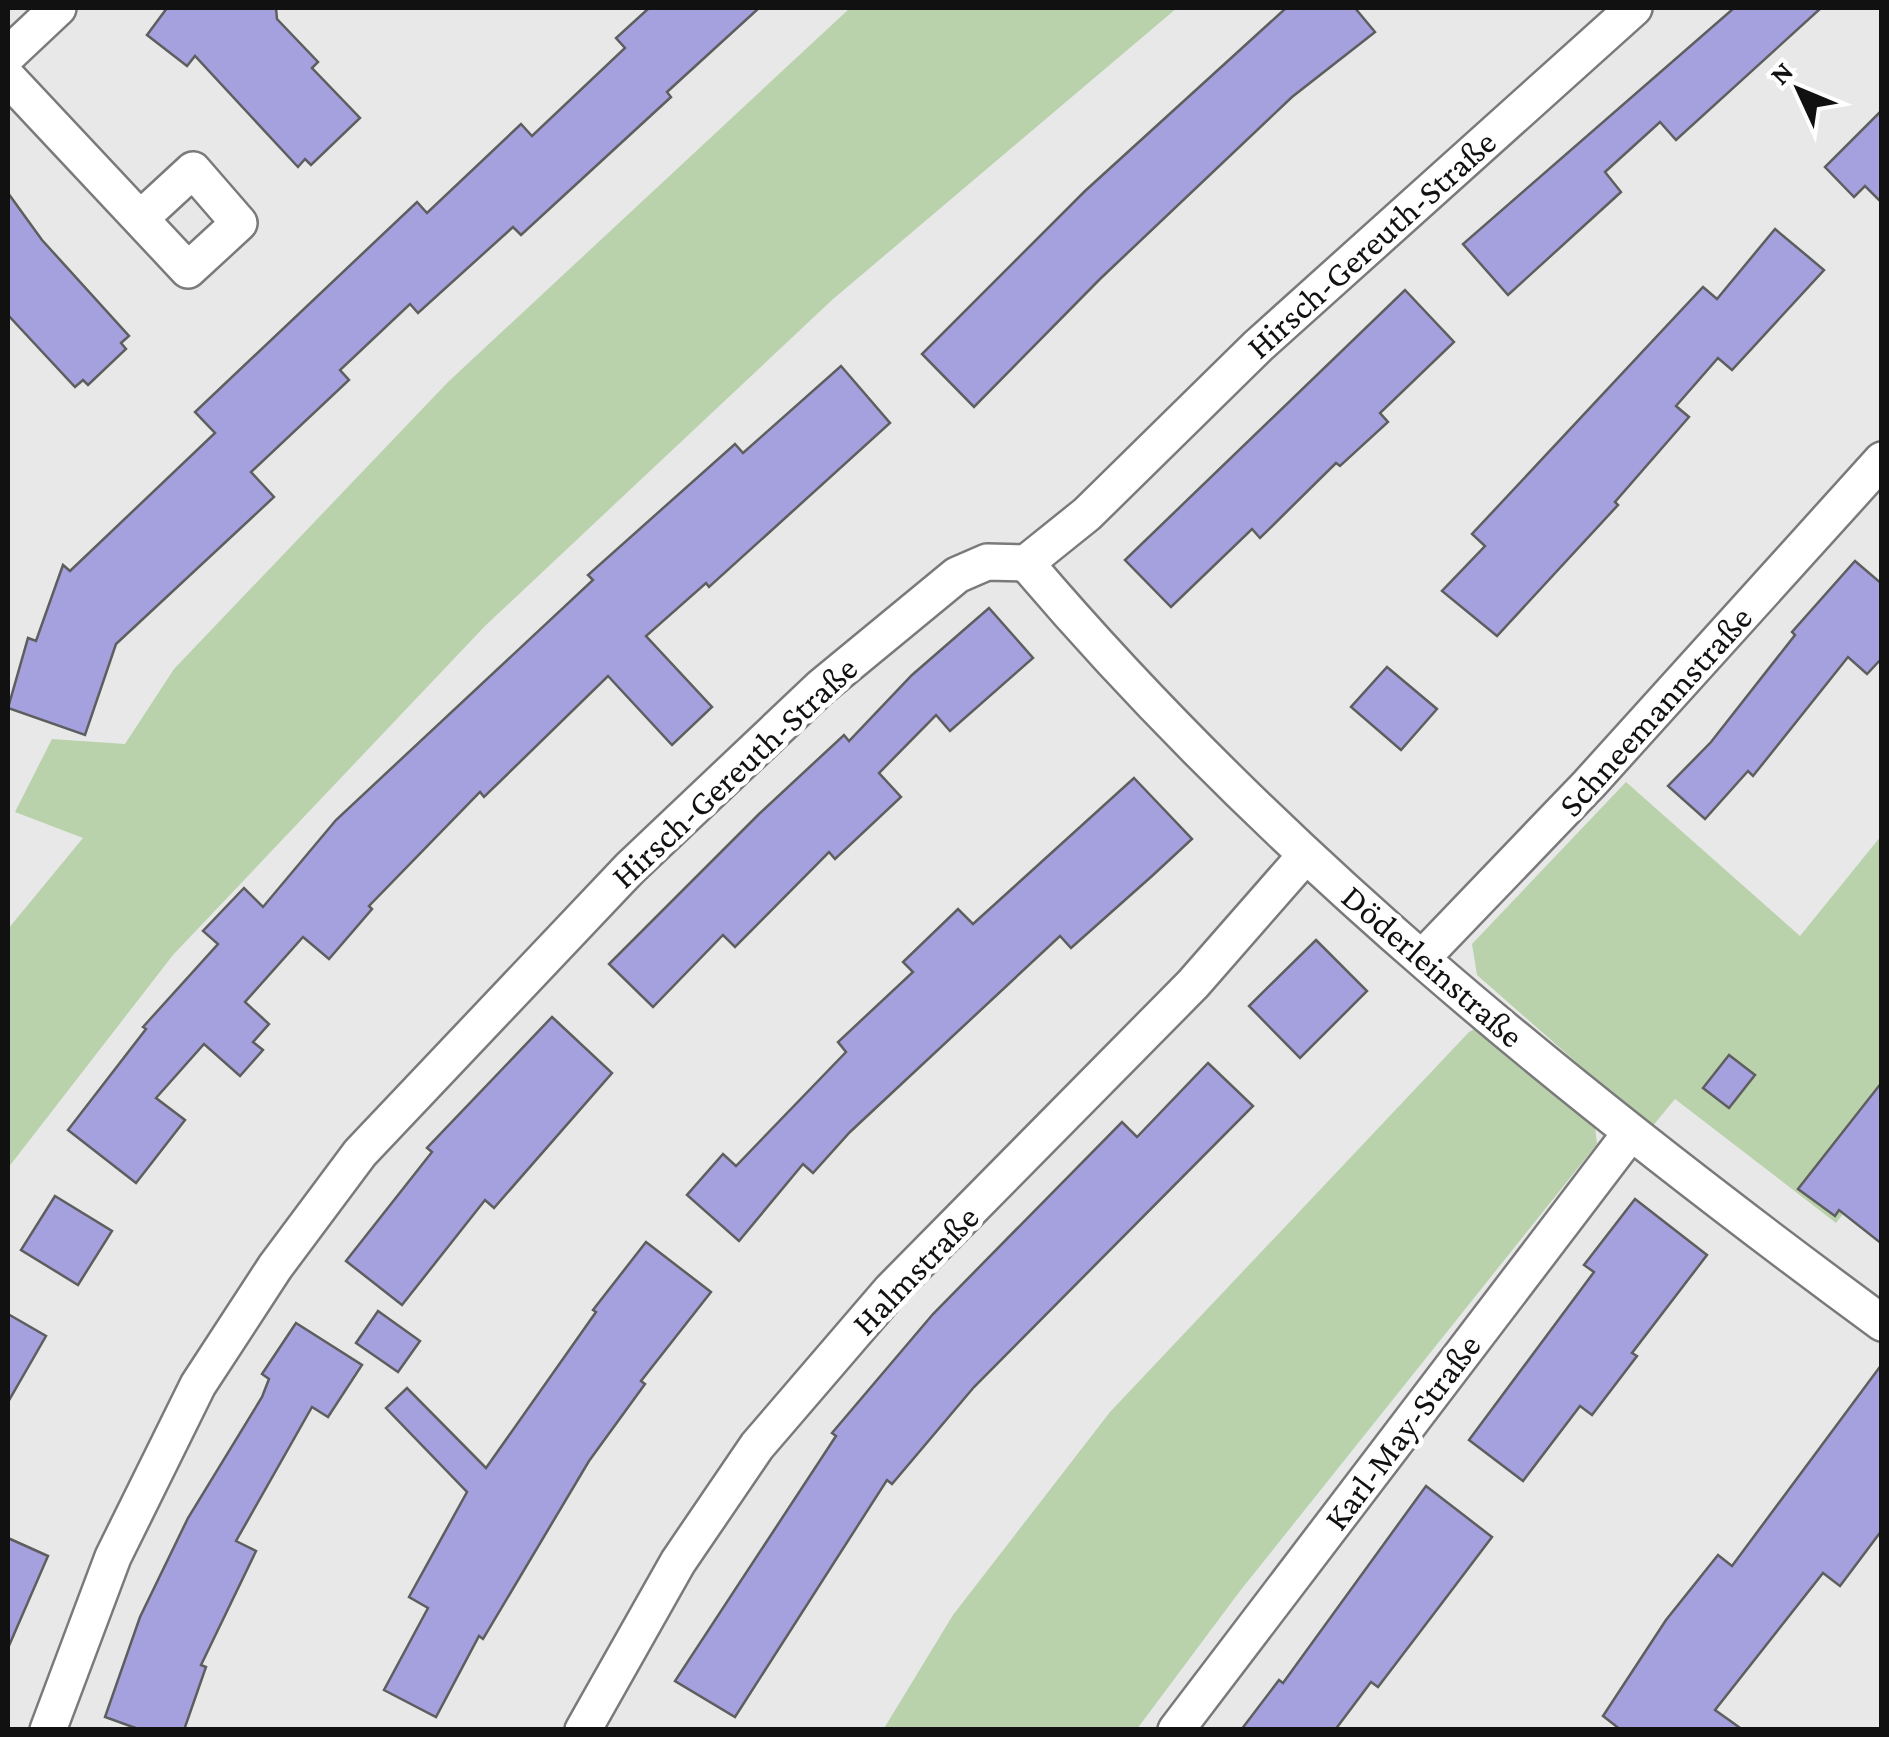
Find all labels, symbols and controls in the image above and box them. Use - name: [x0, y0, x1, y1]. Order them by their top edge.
- north arrow: [1749, 40, 1849, 140]
- text: N: [1764, 55, 1799, 91]
- street label: Hirsch-Gereuth-Straße: [1239, 122, 1504, 366]
- street label: Schneemannstraße: [1551, 598, 1760, 824]
- street label: Hirsch-Gereuth-Straße: [604, 649, 865, 896]
- street label: Döderleinstraße: [1334, 877, 1531, 1056]
- street label: Halmstraße: [844, 1198, 987, 1343]
- street label: Karl-May-Straße: [1316, 1327, 1489, 1538]

